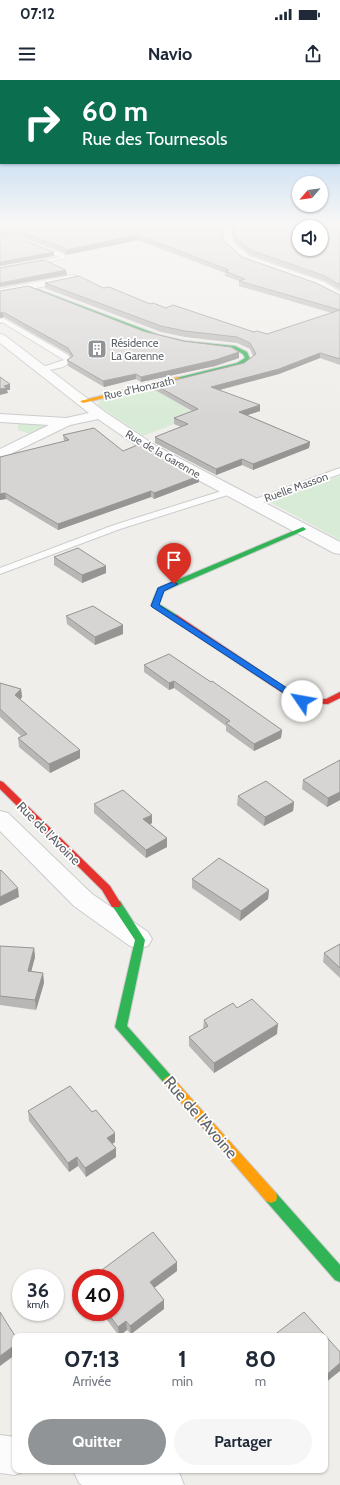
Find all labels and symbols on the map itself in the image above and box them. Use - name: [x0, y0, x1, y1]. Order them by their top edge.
- north arrow: [292, 176, 328, 212]
- place label: Résidence La Garenne: [111, 336, 164, 363]
- building icon: Résidence La Garenne: [86, 338, 108, 360]
- street label: Rue d'Honzrath: [103, 373, 175, 403]
- street label: Rue de la Garenne: [123, 427, 203, 481]
- street label: Ruelle Masson: [262, 469, 330, 505]
- pin: [157, 543, 191, 584]
- position arrow: [281, 680, 323, 722]
- street label: Rue de l'Avoine: [14, 798, 84, 868]
- street label: Rue de l'Avoine: [160, 1072, 241, 1162]
- speed limit sign: 40: [72, 1269, 124, 1321]

